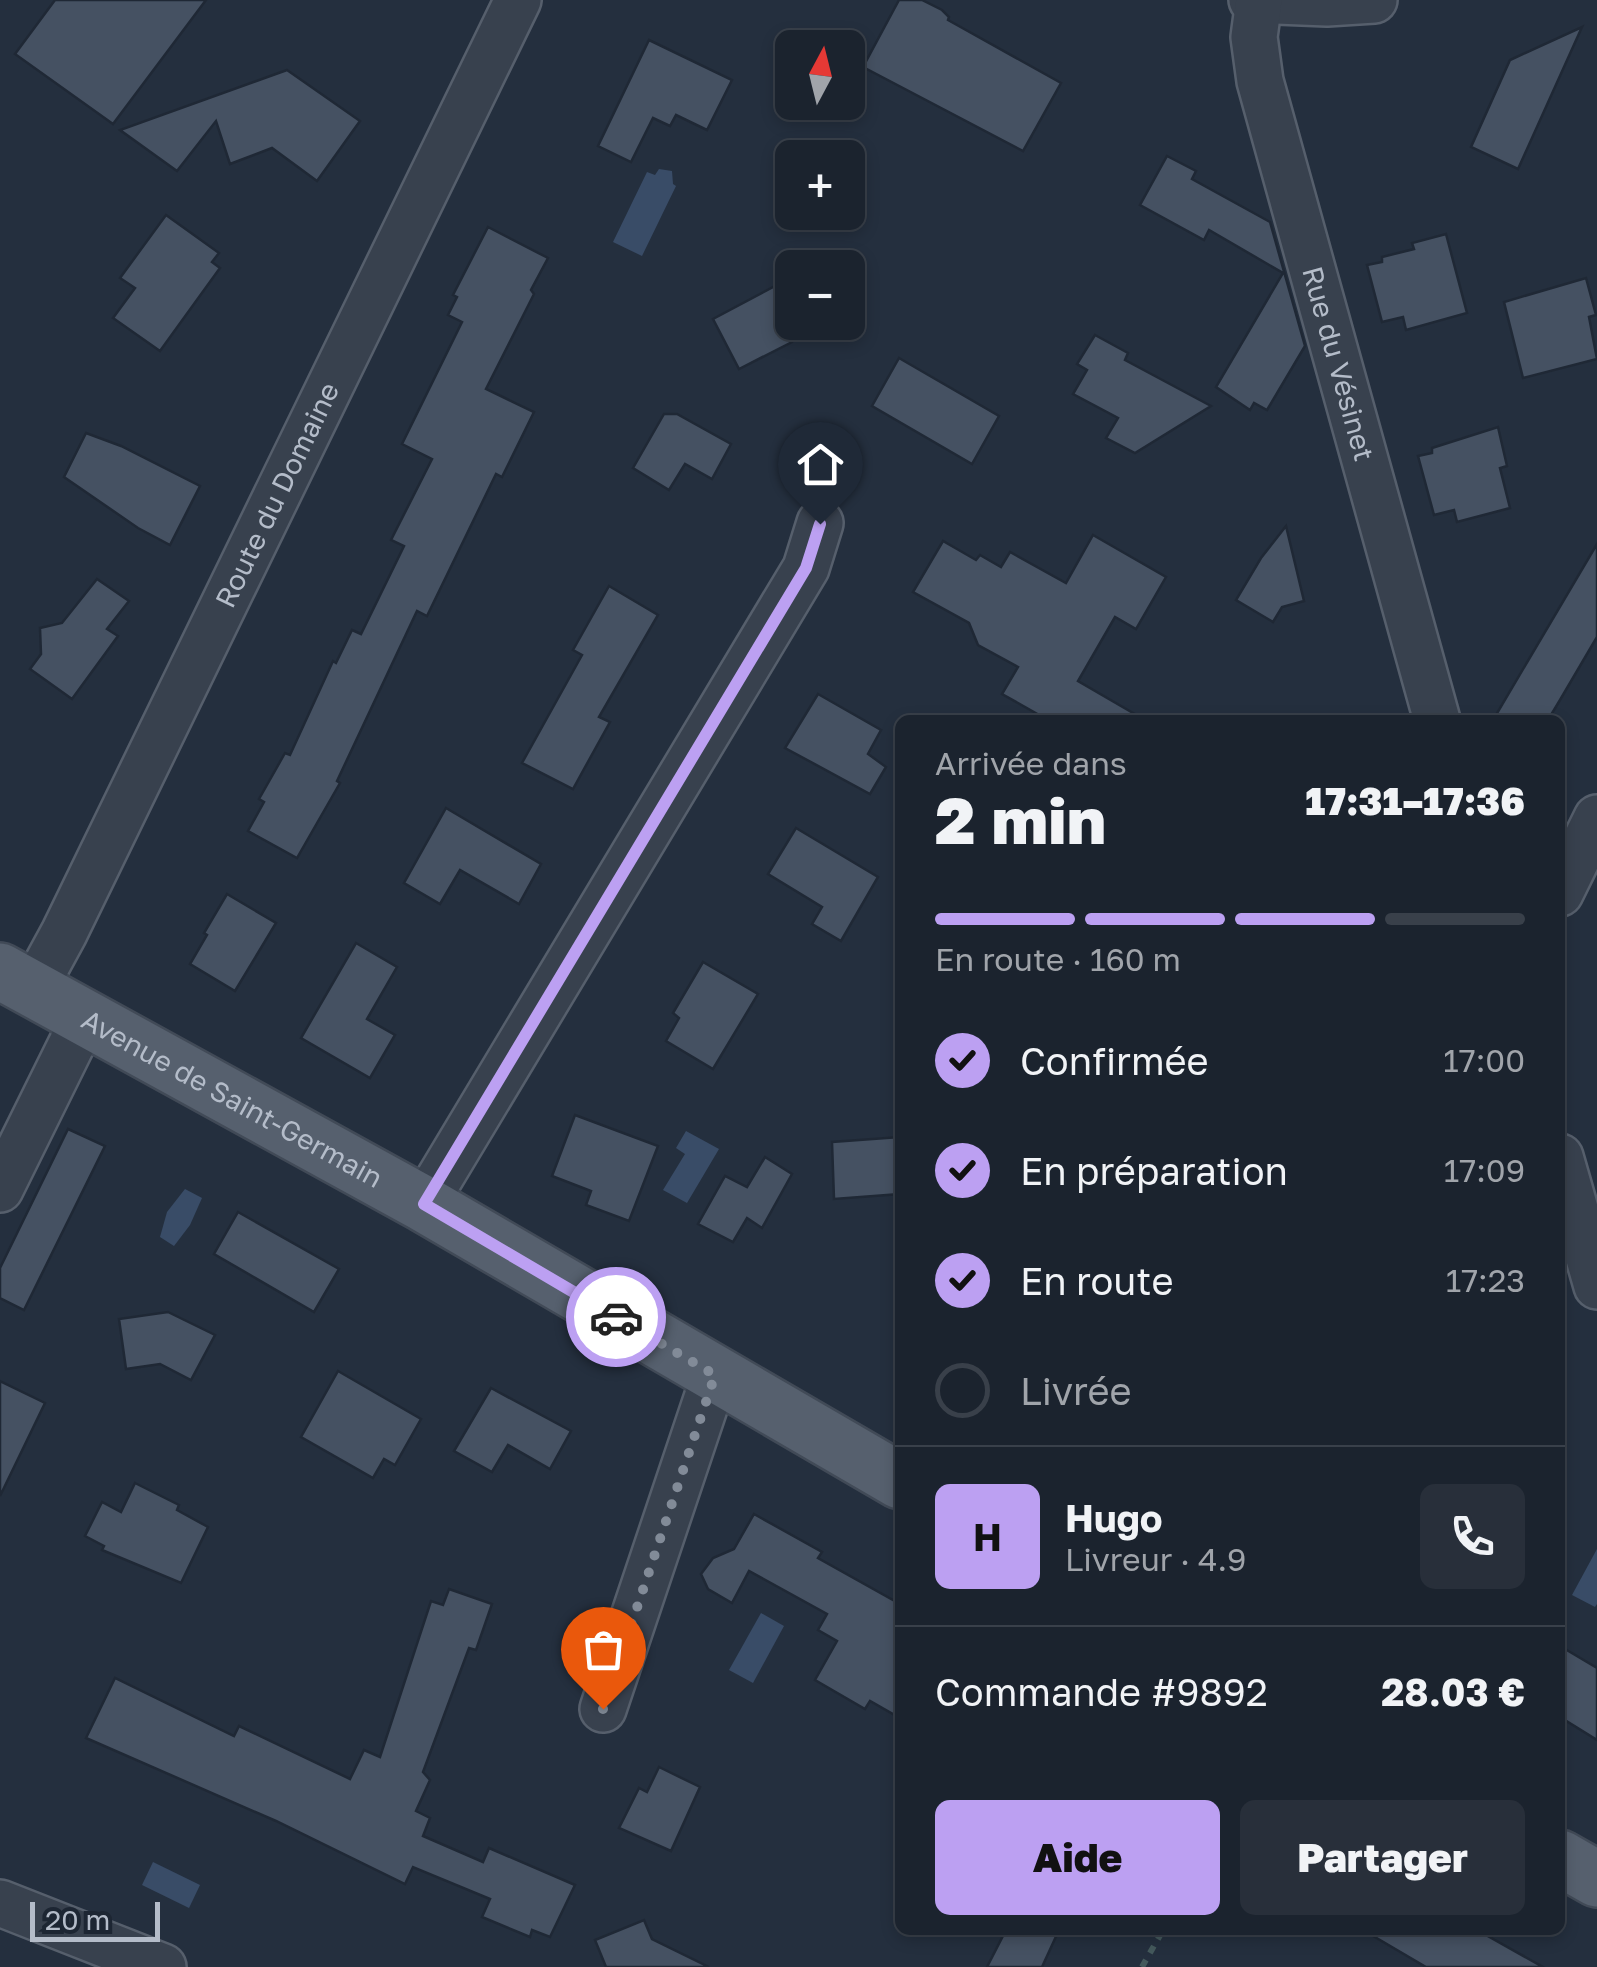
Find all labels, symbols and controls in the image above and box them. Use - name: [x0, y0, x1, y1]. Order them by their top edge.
- north arrow: [775, 30, 865, 120]
- map controls: [775, 30, 865, 340]
- button: +: [775, 140, 865, 230]
- button: −: [775, 250, 865, 340]
- street label: Rue du Vésinet: [1296, 263, 1381, 464]
- street label: Route du Domaine: [208, 377, 345, 613]
- pin: [778, 422, 863, 525]
- icon: home: [793, 437, 848, 492]
- text: Arrivée dans: [935, 744, 1127, 782]
- text: 17:31–17:36: [1305, 778, 1525, 823]
- text: 2 min: [935, 780, 1106, 858]
- text: En route · 160 m: [935, 940, 1181, 978]
- street label: Avenue de Saint-Germain: [76, 1002, 389, 1194]
- icon: check: [935, 1033, 990, 1088]
- text: Confirmée: [1020, 1038, 1209, 1083]
- text: 17:00: [1443, 1041, 1525, 1079]
- icon: check: [935, 1143, 990, 1198]
- text: En préparation: [1020, 1148, 1288, 1193]
- text: 17:09: [1444, 1151, 1525, 1189]
- icon: check: [935, 1253, 990, 1308]
- text: En route: [1020, 1258, 1174, 1303]
- text: 17:23: [1446, 1261, 1525, 1299]
- courier: [566, 1267, 666, 1367]
- icon: car: [589, 1290, 644, 1345]
- text: Livrée: [1020, 1368, 1132, 1413]
- button: phone: [1420, 1484, 1525, 1589]
- text: Hugo: [1065, 1495, 1163, 1540]
- text: H: [973, 1514, 1002, 1559]
- text: Livreur · 4.9: [1065, 1540, 1246, 1578]
- pin: [561, 1607, 646, 1710]
- icon: bag: [576, 1622, 631, 1677]
- text: Commande #9892: [935, 1669, 1268, 1714]
- text: 28.03 €: [1381, 1669, 1525, 1714]
- button: Aide: [935, 1800, 1220, 1915]
- button: Partager: [1240, 1800, 1525, 1915]
- scale bar: [30, 1897, 160, 1942]
- text: 20 m: [45, 1903, 110, 1936]

